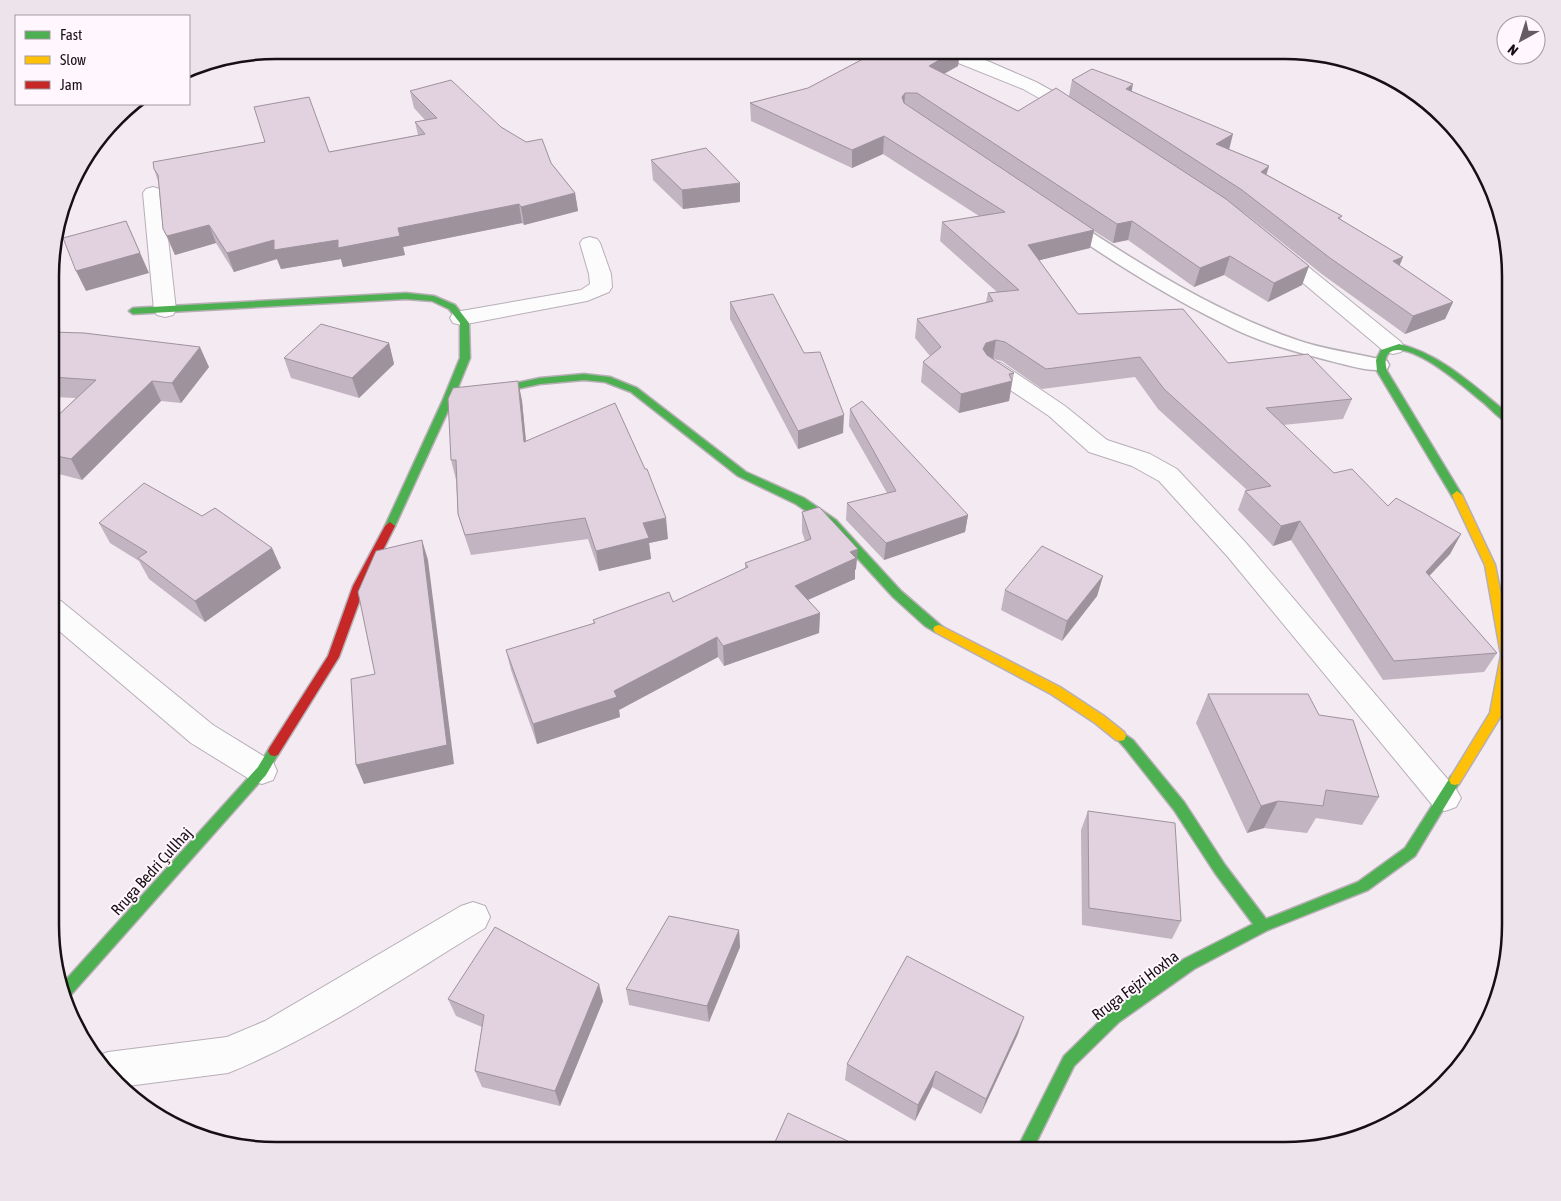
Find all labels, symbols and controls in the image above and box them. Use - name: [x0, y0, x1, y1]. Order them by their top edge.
- legend: [15, 15, 190, 105]
- north arrow: [1496, 15, 1546, 65]
- text: Fast: [60, 26, 82, 43]
- text: N: [1505, 41, 1521, 59]
- text: Slow: [60, 51, 86, 68]
- text: Jam: [60, 76, 83, 93]
- street label: Rruga Bedri Çullhaj: [107, 823, 196, 919]
- street label: Rruga Fejzi Hoxha: [1088, 947, 1182, 1024]

